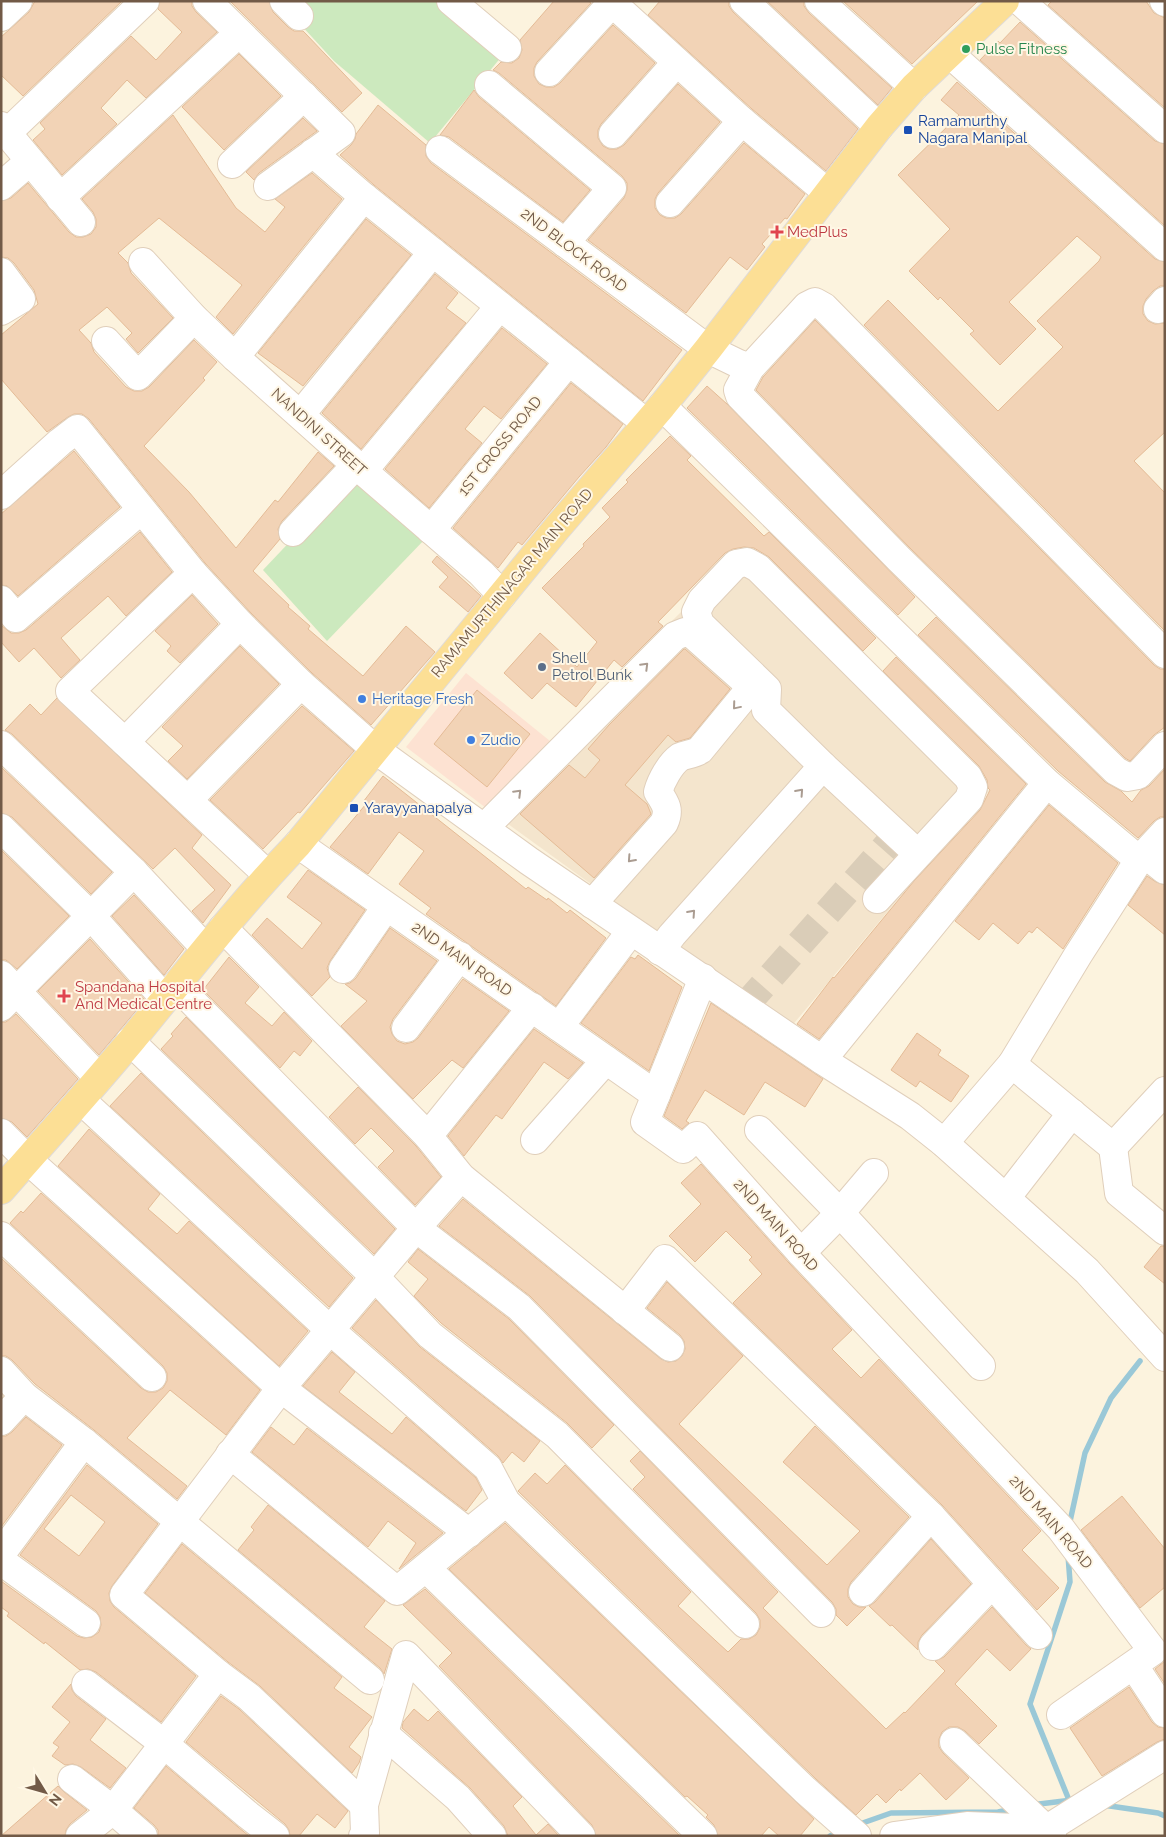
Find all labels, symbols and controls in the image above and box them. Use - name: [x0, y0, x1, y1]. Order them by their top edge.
- place label: Pulse Fitness: [976, 40, 1067, 58]
- marker: Pulse Fitness: [960, 43, 972, 55]
- place label: Ramamurthy Nagara Manipal: [918, 112, 1028, 147]
- marker: Ramamurthy Nagara Manipal: [902, 124, 914, 136]
- street label: 2ND BLOCK ROAD: [517, 204, 631, 296]
- place label: MedPlus: [787, 223, 848, 241]
- marker: MedPlus: [771, 226, 783, 238]
- street label: NANDINI STREET: [268, 384, 370, 480]
- street label: 1ST CROSS ROAD: [454, 392, 546, 499]
- street label: RAMAMURTHINAGAR MAIN ROAD: [428, 485, 597, 681]
- place label: Shell Petrol Bunk: [552, 649, 632, 684]
- marker: Shell Petrol Bunk: [536, 661, 548, 673]
- one-way arrow: [639, 663, 648, 672]
- place label: Heritage Fresh: [372, 690, 473, 708]
- marker: Heritage Fresh: [356, 693, 368, 705]
- one-way arrow: [732, 701, 741, 710]
- place label: Zudio: [481, 731, 521, 749]
- marker: Zudio: [465, 734, 477, 746]
- one-way arrow: [794, 789, 803, 798]
- one-way arrow: [512, 790, 521, 799]
- place label: Yarayyanapalya: [364, 799, 472, 817]
- marker: Yarayyanapalya: [348, 802, 360, 814]
- one-way arrow: [628, 854, 637, 863]
- one-way arrow: [686, 910, 695, 919]
- street label: 2ND MAIN ROAD: [409, 918, 516, 1000]
- place label: Spandana Hospital And Medical Centre: [75, 978, 212, 1013]
- marker: Spandana Hospital And Medical Centre: [57, 989, 71, 1003]
- street label: 2ND MAIN ROAD: [730, 1175, 822, 1275]
- street label: 2ND MAIN ROAD: [1006, 1472, 1097, 1573]
- north arrow: [20, 1767, 70, 1817]
- text: N: [46, 1791, 65, 1809]

